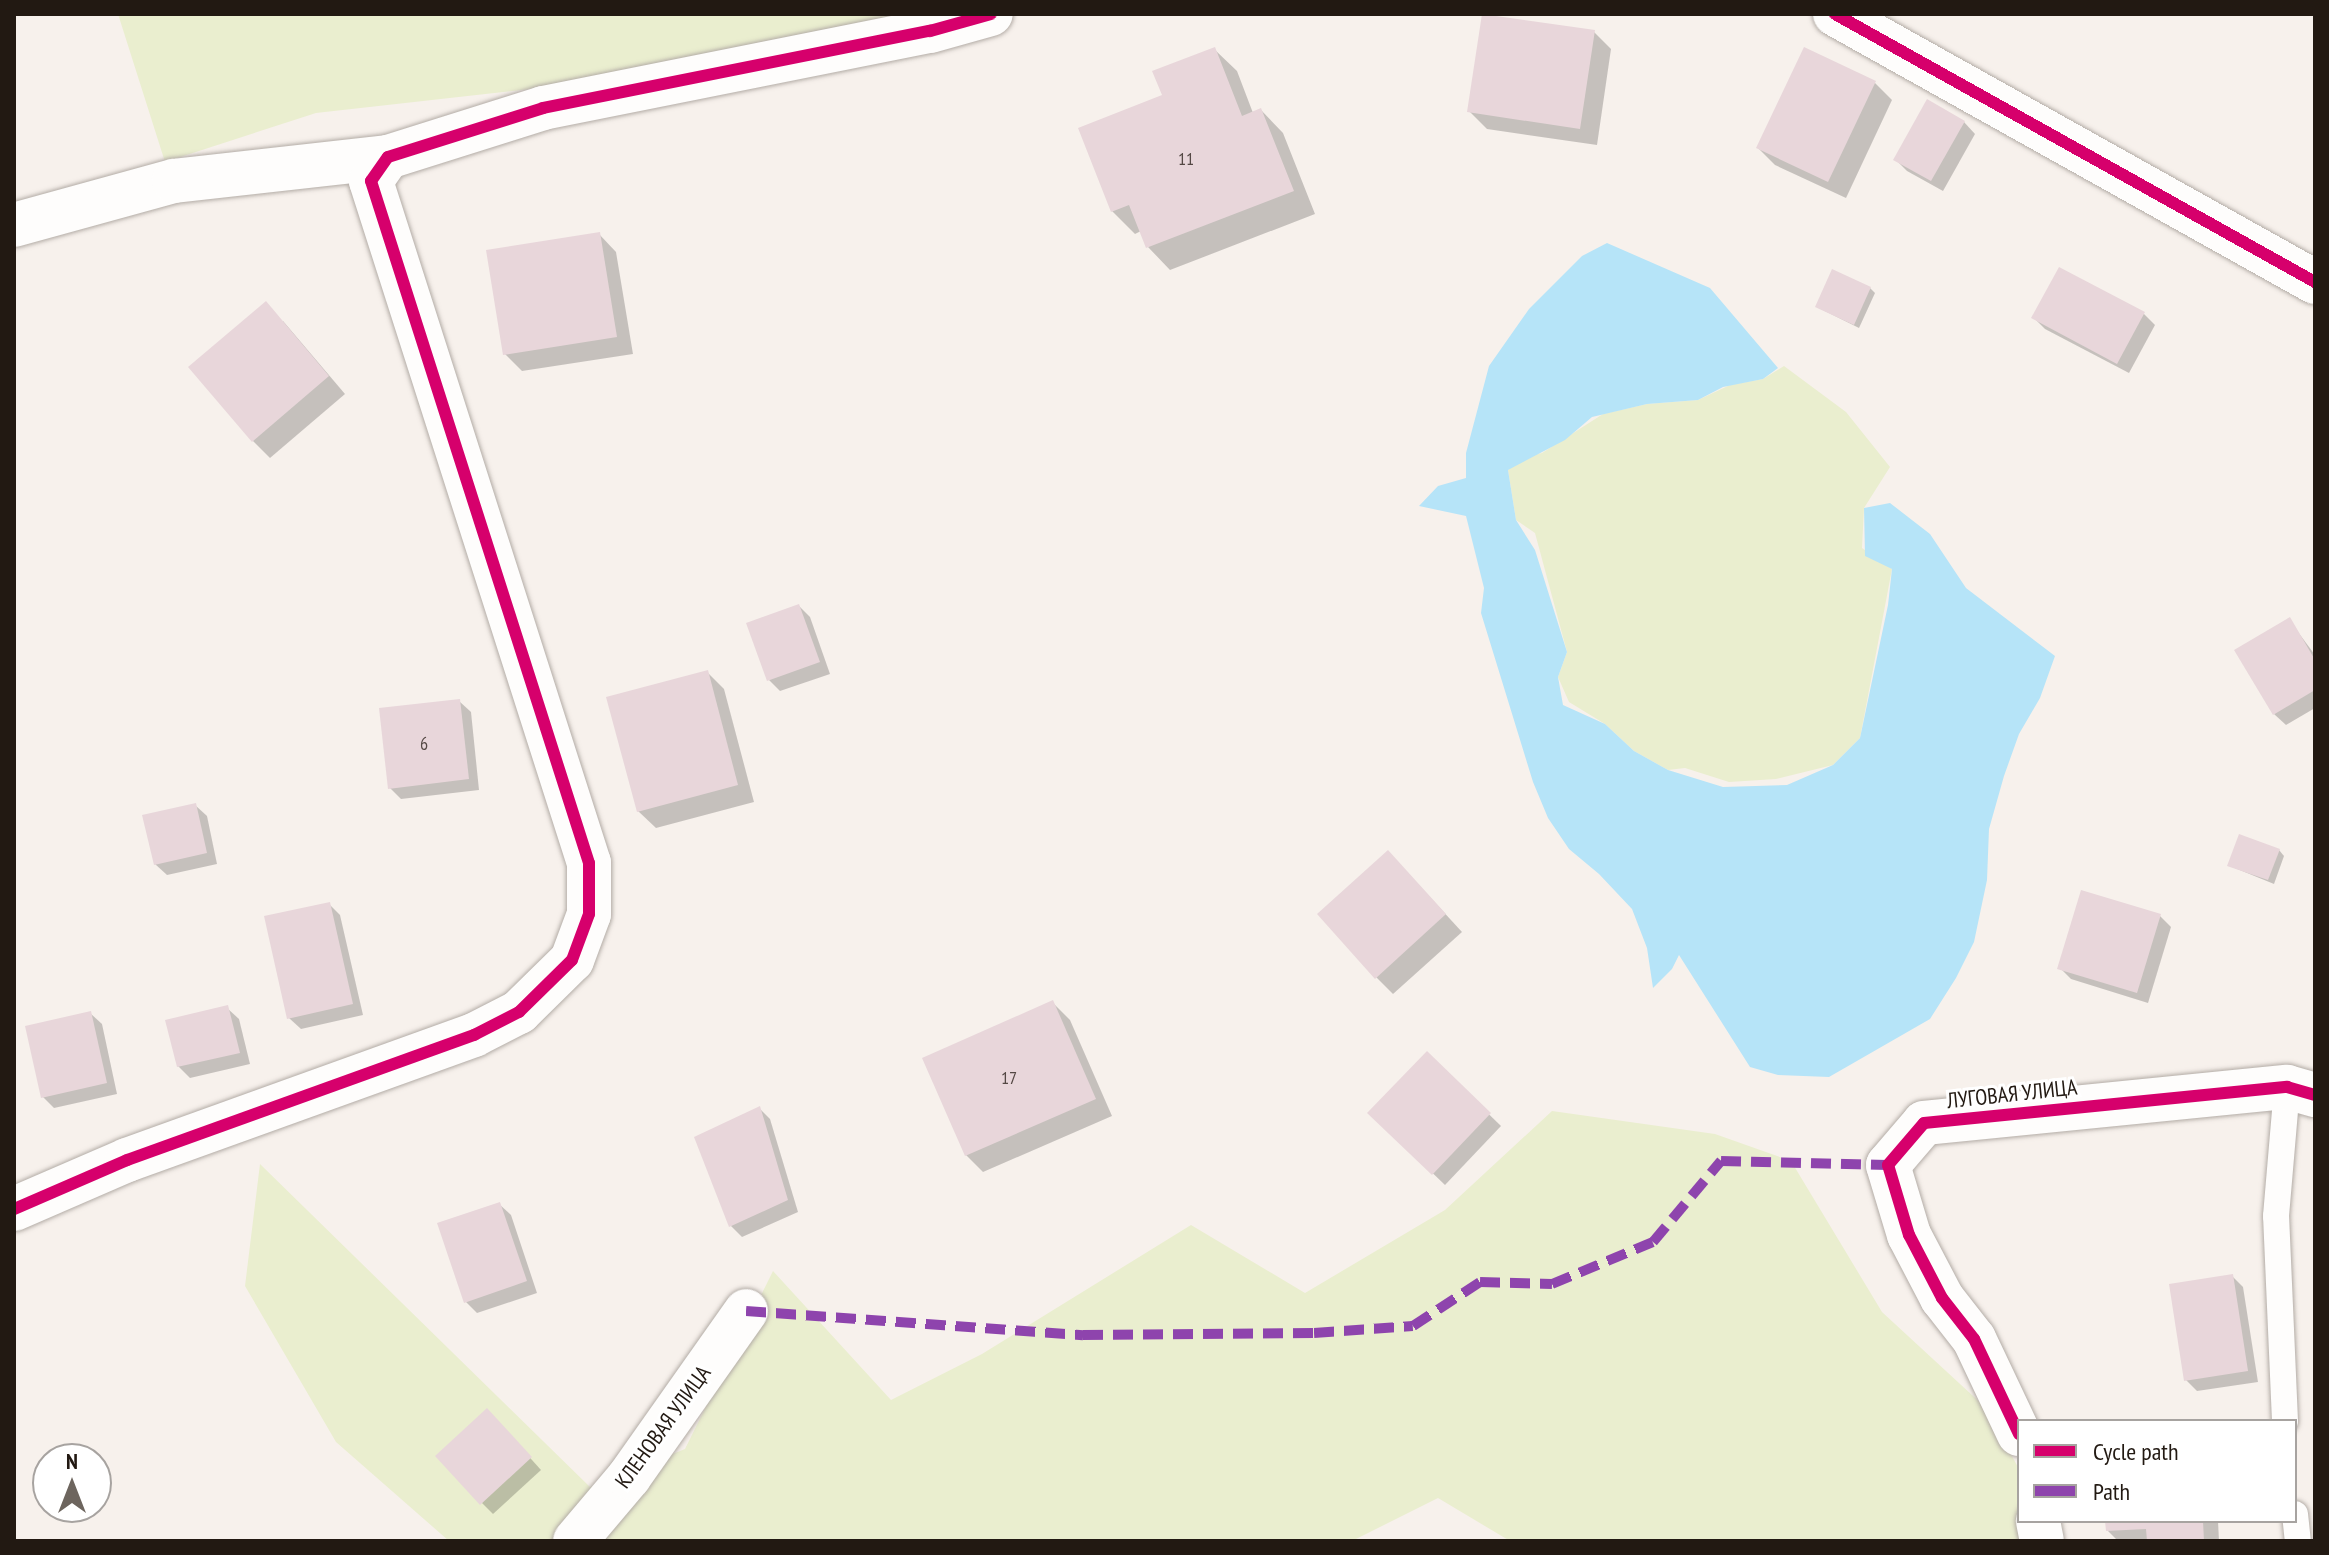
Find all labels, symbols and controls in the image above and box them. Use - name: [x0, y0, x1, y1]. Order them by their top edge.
- house number: 11: [1178, 148, 1194, 170]
- house number: 6: [420, 733, 428, 755]
- house number: 17: [1001, 1067, 1017, 1089]
- street label: ЛУГОВАЯ УЛИЦА: [1945, 1074, 2079, 1114]
- street label: КЛЕНОВАЯ УЛИЦА: [609, 1360, 717, 1494]
- legend: [2017, 1419, 2297, 1523]
- text: Cycle path: [2093, 1436, 2179, 1467]
- north arrow: [32, 1443, 112, 1523]
- text: N: [66, 1447, 78, 1475]
- text: Path: [2093, 1476, 2130, 1507]

